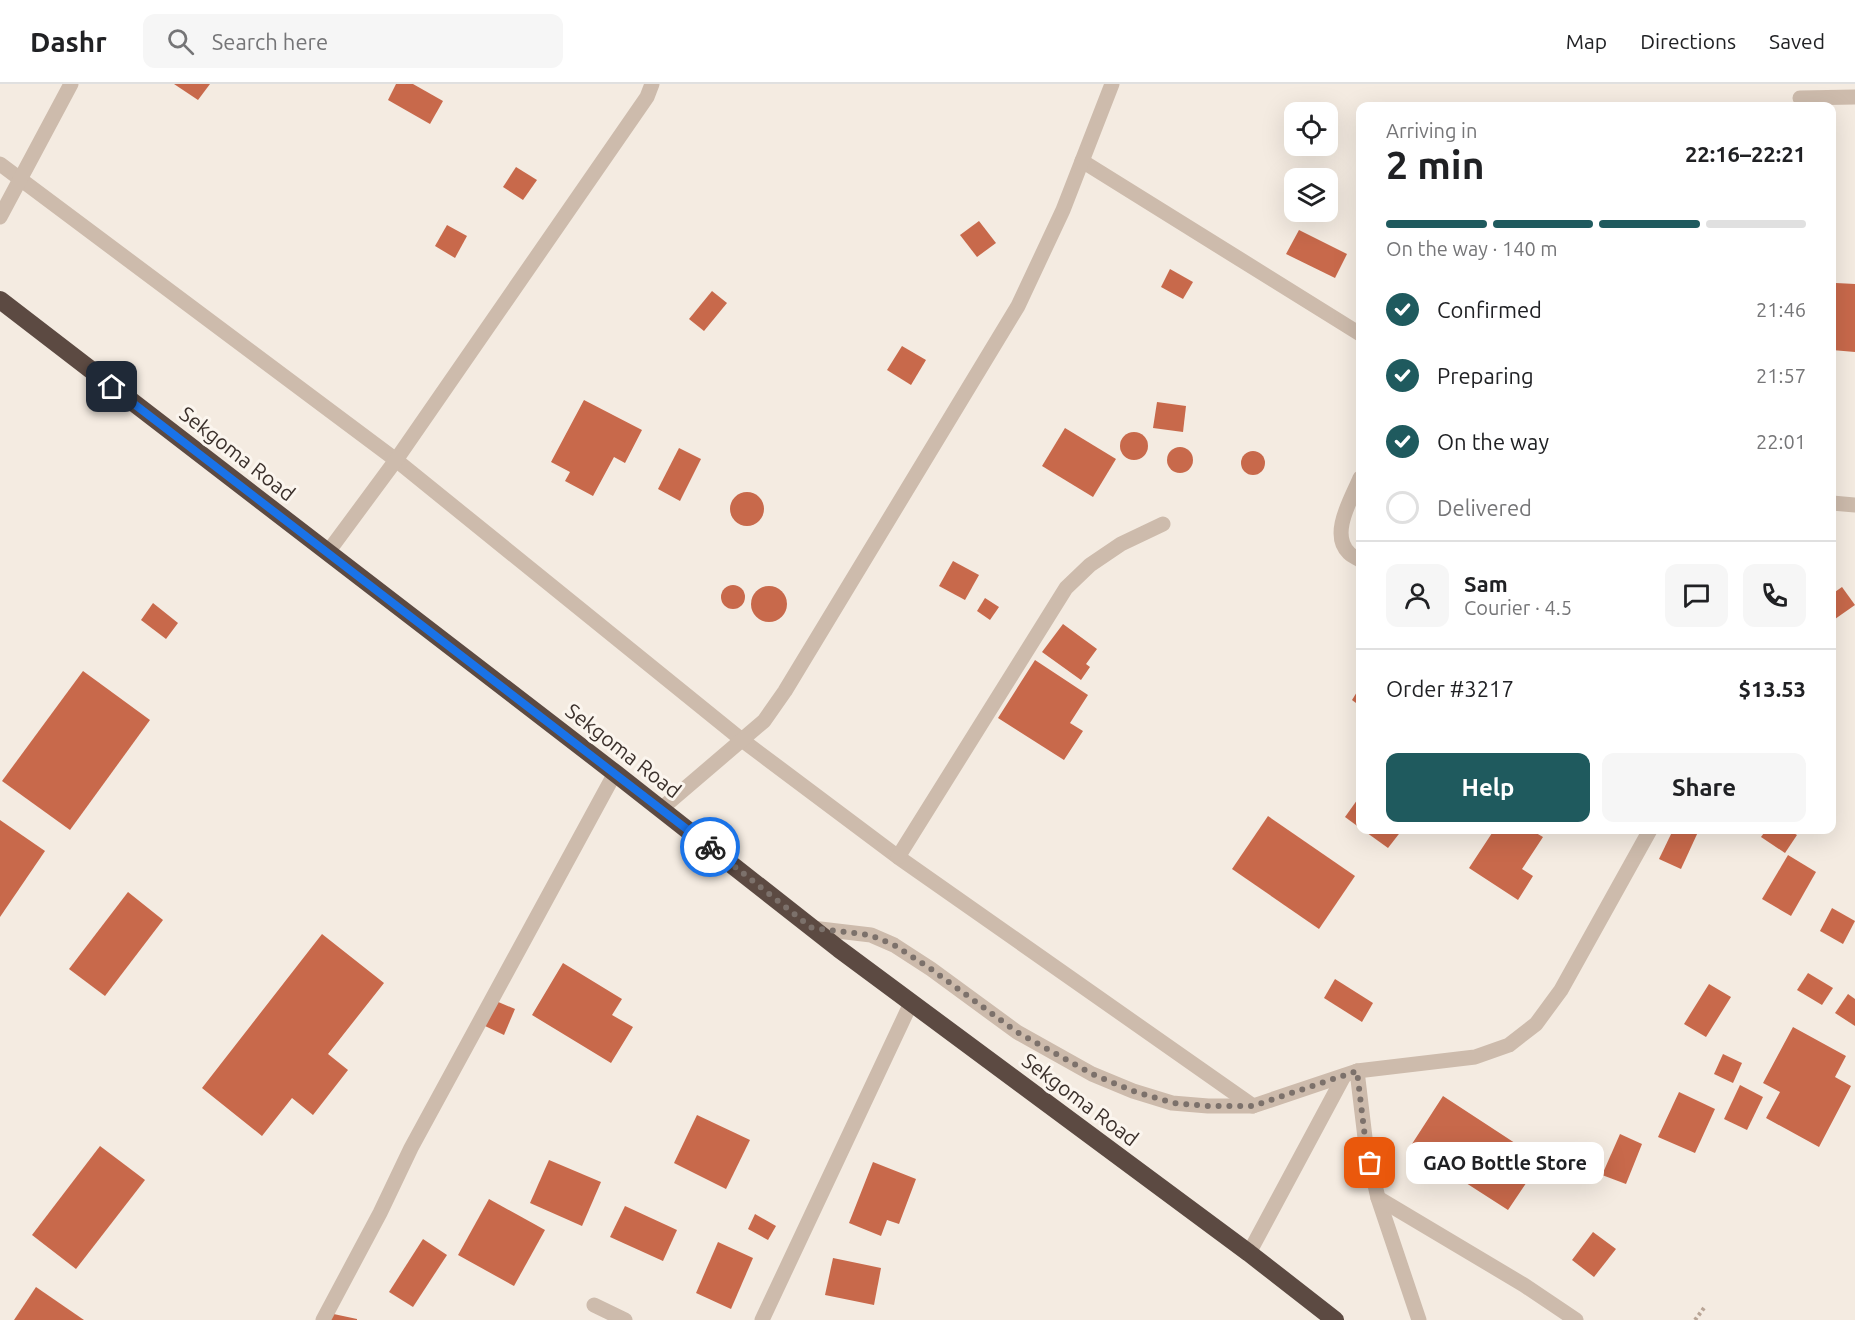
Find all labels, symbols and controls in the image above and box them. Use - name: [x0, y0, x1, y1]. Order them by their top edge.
- search box: [143, 14, 563, 68]
- icon: search: [164, 25, 197, 58]
- text: Dashr: [30, 26, 107, 57]
- text: Search here: [212, 29, 328, 54]
- text: Map: [1566, 29, 1607, 53]
- text: Directions: [1640, 29, 1736, 53]
- text: Saved: [1769, 29, 1825, 53]
- map controls: [1284, 102, 1338, 222]
- button: locate: [1284, 102, 1338, 156]
- text: Arriving in: [1386, 119, 1477, 142]
- text: 22:16–22:21: [1685, 141, 1806, 166]
- text: 2 min: [1386, 143, 1485, 186]
- button: layers: [1284, 168, 1338, 222]
- text: On the way · 140 m: [1386, 237, 1558, 260]
- icon: check: [1386, 293, 1419, 326]
- text: Confirmed: [1437, 297, 1542, 322]
- text: 21:46: [1756, 298, 1806, 321]
- icon: check: [1386, 359, 1419, 392]
- pin: [86, 361, 137, 412]
- text: Preparing: [1437, 363, 1534, 388]
- text: 21:57: [1756, 364, 1806, 387]
- icon: home: [95, 370, 128, 403]
- street label: Sekgoma Road: [175, 401, 300, 506]
- icon: check: [1386, 425, 1419, 458]
- text: On the way: [1437, 429, 1549, 454]
- text: 22:01: [1756, 430, 1806, 453]
- text: Delivered: [1437, 495, 1532, 520]
- button: person: [1386, 564, 1449, 627]
- button: chat: [1665, 564, 1728, 627]
- button: phone: [1743, 564, 1806, 627]
- text: Sam: [1464, 571, 1508, 596]
- text: Courier · 4.5: [1464, 596, 1572, 619]
- text: Order #3217: [1386, 676, 1514, 701]
- text: $13.53: [1739, 676, 1806, 701]
- street label: Sekgoma Road: [561, 698, 686, 803]
- button: Help: [1386, 753, 1590, 822]
- button: Share: [1602, 753, 1806, 822]
- courier: [680, 817, 740, 877]
- icon: bike: [694, 831, 727, 864]
- street label: Sekgoma Road: [1018, 1048, 1143, 1151]
- pin: [1344, 1137, 1395, 1188]
- callout: GAO Bottle Store: [1406, 1142, 1604, 1184]
- icon: bag: [1353, 1146, 1386, 1179]
- text: GAO Bottle Store: [1423, 1151, 1587, 1174]

